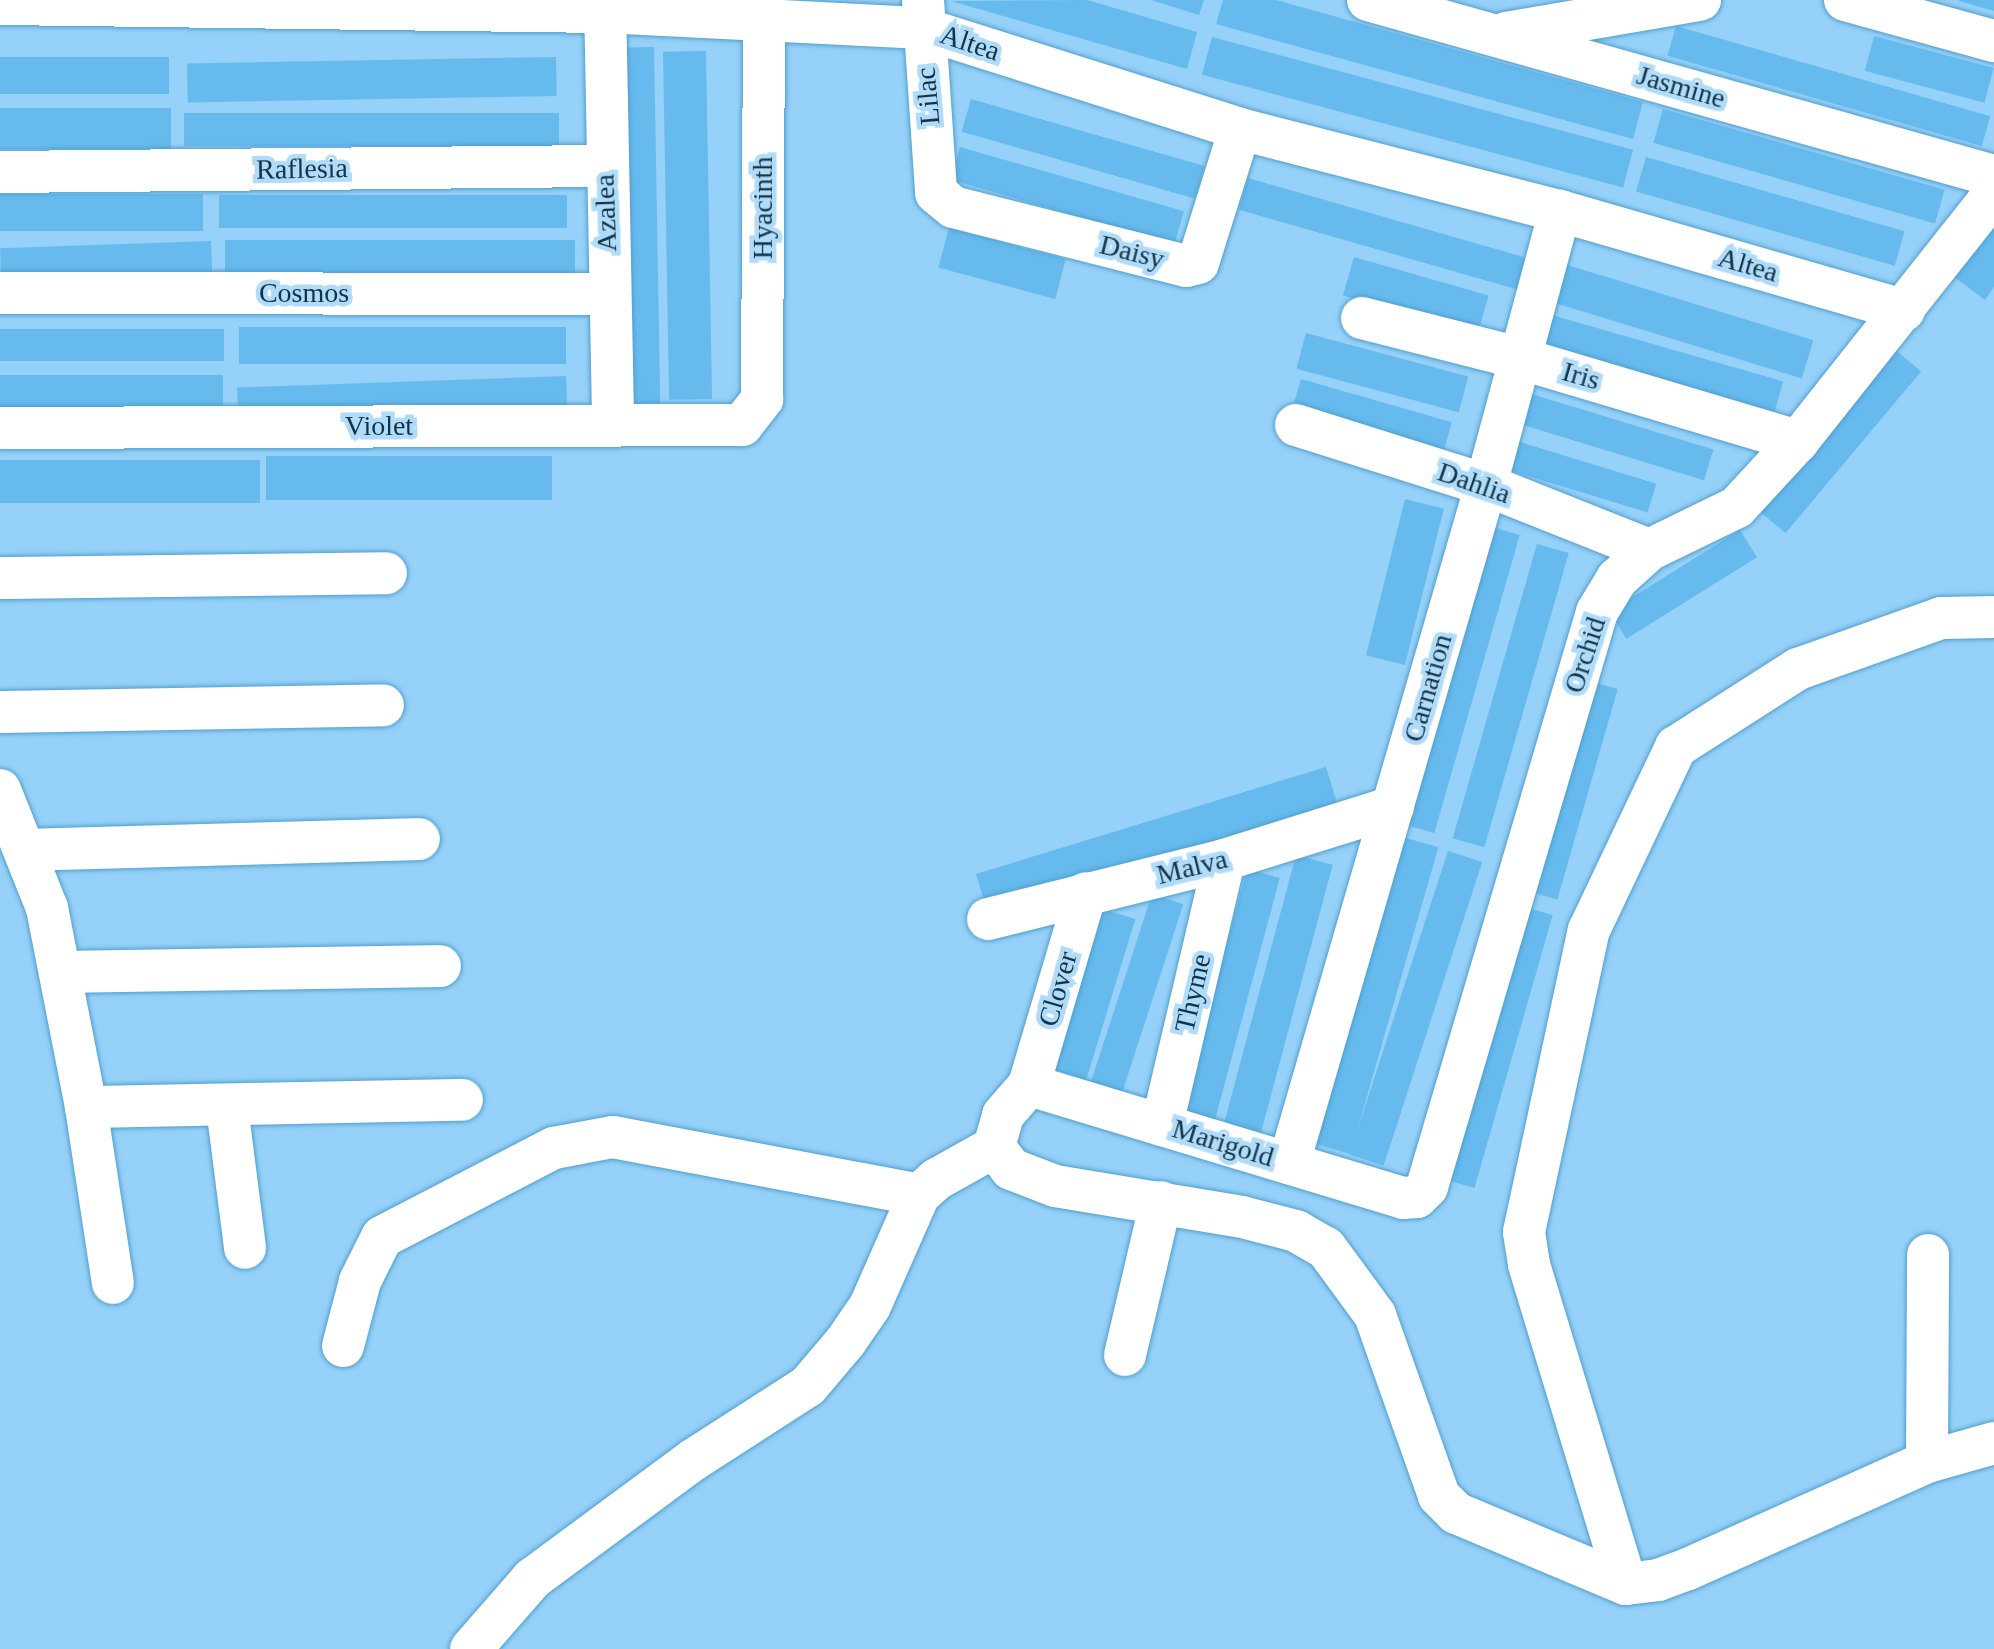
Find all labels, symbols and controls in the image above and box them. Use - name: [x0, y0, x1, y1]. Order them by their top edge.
- street label: Altea: [936, 18, 1004, 68]
- street label: Jasmine: [1633, 58, 1729, 116]
- street label: Lilac: [909, 66, 947, 126]
- street label: Raflesia: [256, 151, 348, 187]
- street label: Hyacinth: [746, 157, 780, 259]
- street label: Azalea: [588, 174, 624, 252]
- street label: Daisy: [1096, 228, 1168, 276]
- street label: Altea: [1714, 240, 1782, 290]
- street label: Cosmos: [259, 276, 349, 310]
- street label: Iris: [1558, 355, 1604, 397]
- street label: Violet: [345, 409, 413, 443]
- street label: Dahlia: [1433, 455, 1515, 511]
- street label: Orchid: [1557, 613, 1613, 697]
- street label: Carnation: [1397, 630, 1459, 746]
- street label: Malva: [1153, 842, 1231, 892]
- street label: Clover: [1031, 948, 1085, 1030]
- street label: Thyme: [1168, 951, 1218, 1035]
- street label: Marigold: [1168, 1112, 1278, 1174]

